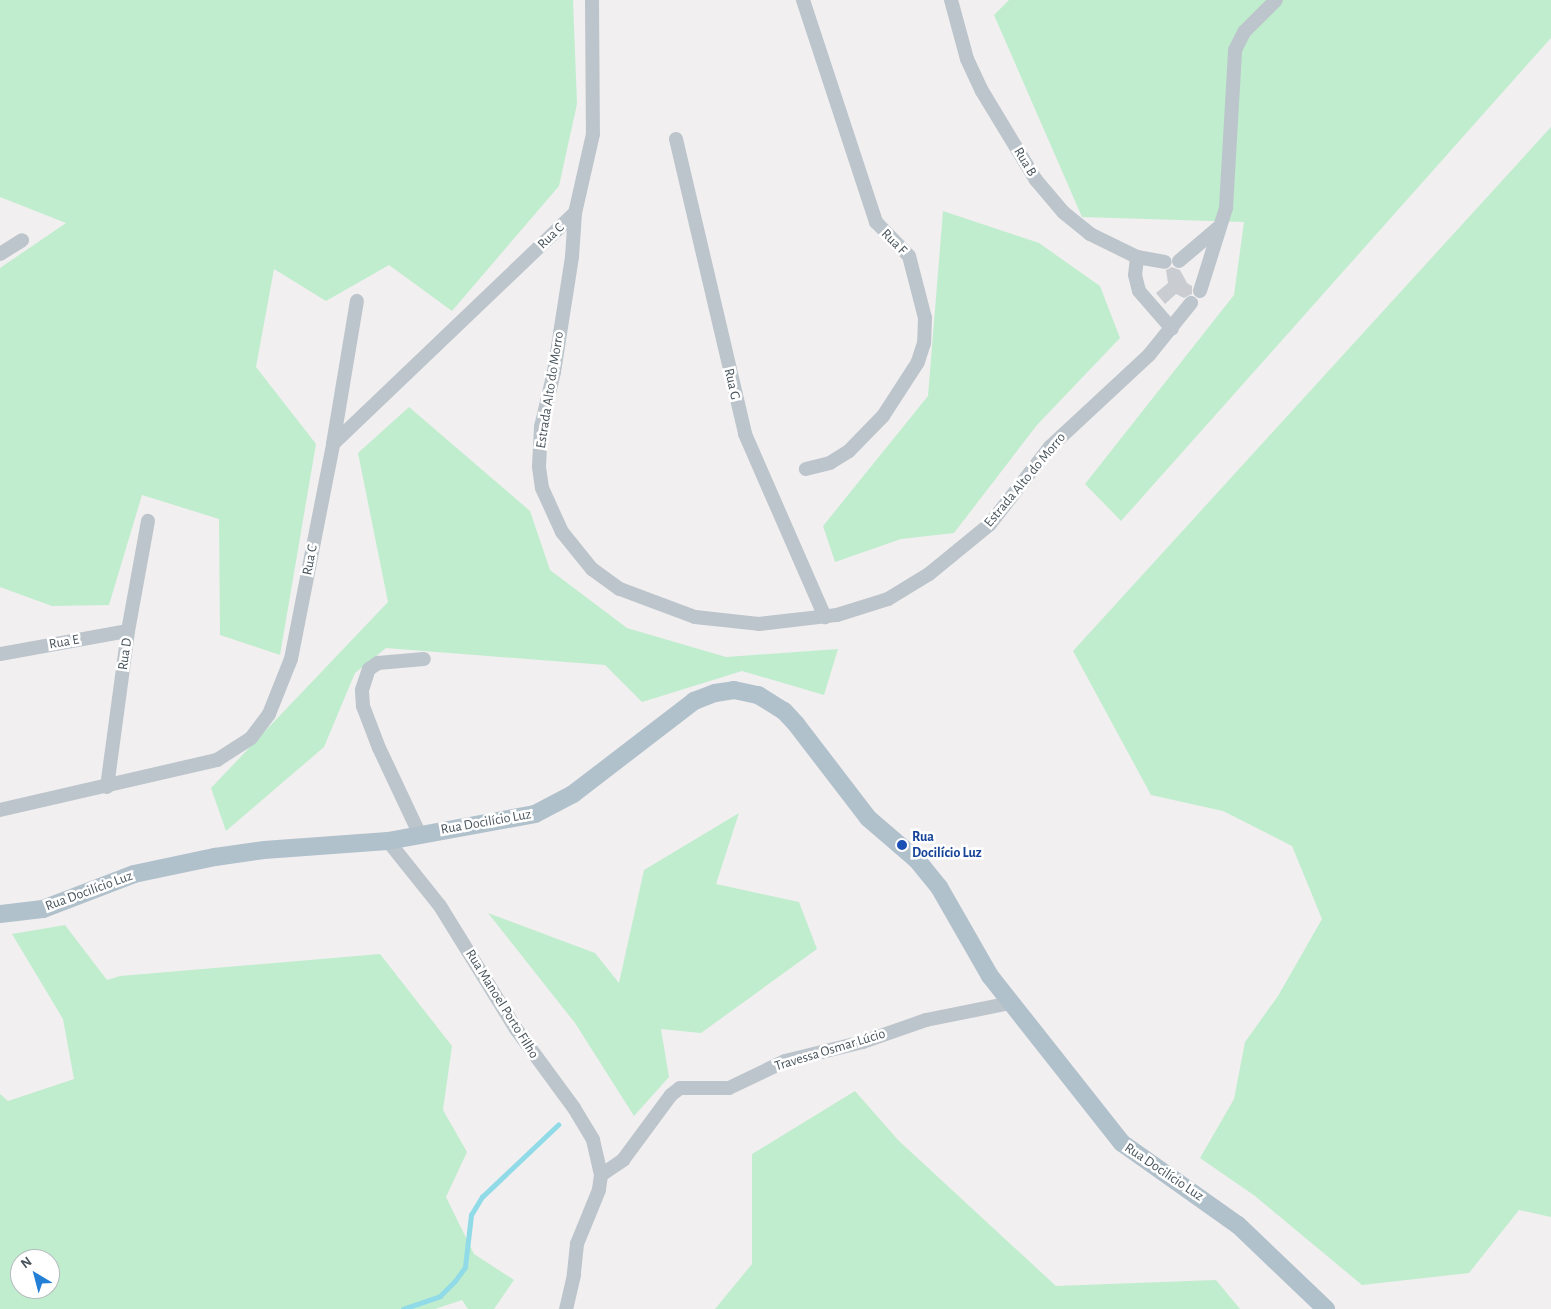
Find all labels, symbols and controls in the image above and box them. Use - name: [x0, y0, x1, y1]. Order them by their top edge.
- street label: Rua B: [1010, 144, 1040, 180]
- street label: Rua C: [534, 219, 568, 253]
- street label: Rua F: [878, 226, 910, 258]
- street label: Estrada Alto do Morro: [532, 330, 568, 450]
- street label: Rua G: [720, 367, 744, 401]
- street label: Estrada Alto do Morro: [981, 429, 1069, 531]
- street label: Rua C: [299, 543, 321, 577]
- street label: Rua E: [48, 631, 80, 653]
- street label: Rua D: [114, 637, 136, 671]
- street label: Rua Docilício Luz: [439, 806, 533, 838]
- place label: Rua Docilício Luz: [912, 829, 982, 862]
- marker: Rua Docilício Luz: [896, 839, 908, 851]
- street label: Rua Docilício Luz: [43, 867, 135, 915]
- street label: Rua Manoel Porto Filho: [462, 946, 542, 1062]
- street label: Travessa Osmar Lúcio: [773, 1025, 887, 1075]
- street label: Rua Docilício Luz: [1121, 1139, 1207, 1205]
- north arrow: [10, 1249, 60, 1299]
- text: N: [18, 1254, 35, 1271]

